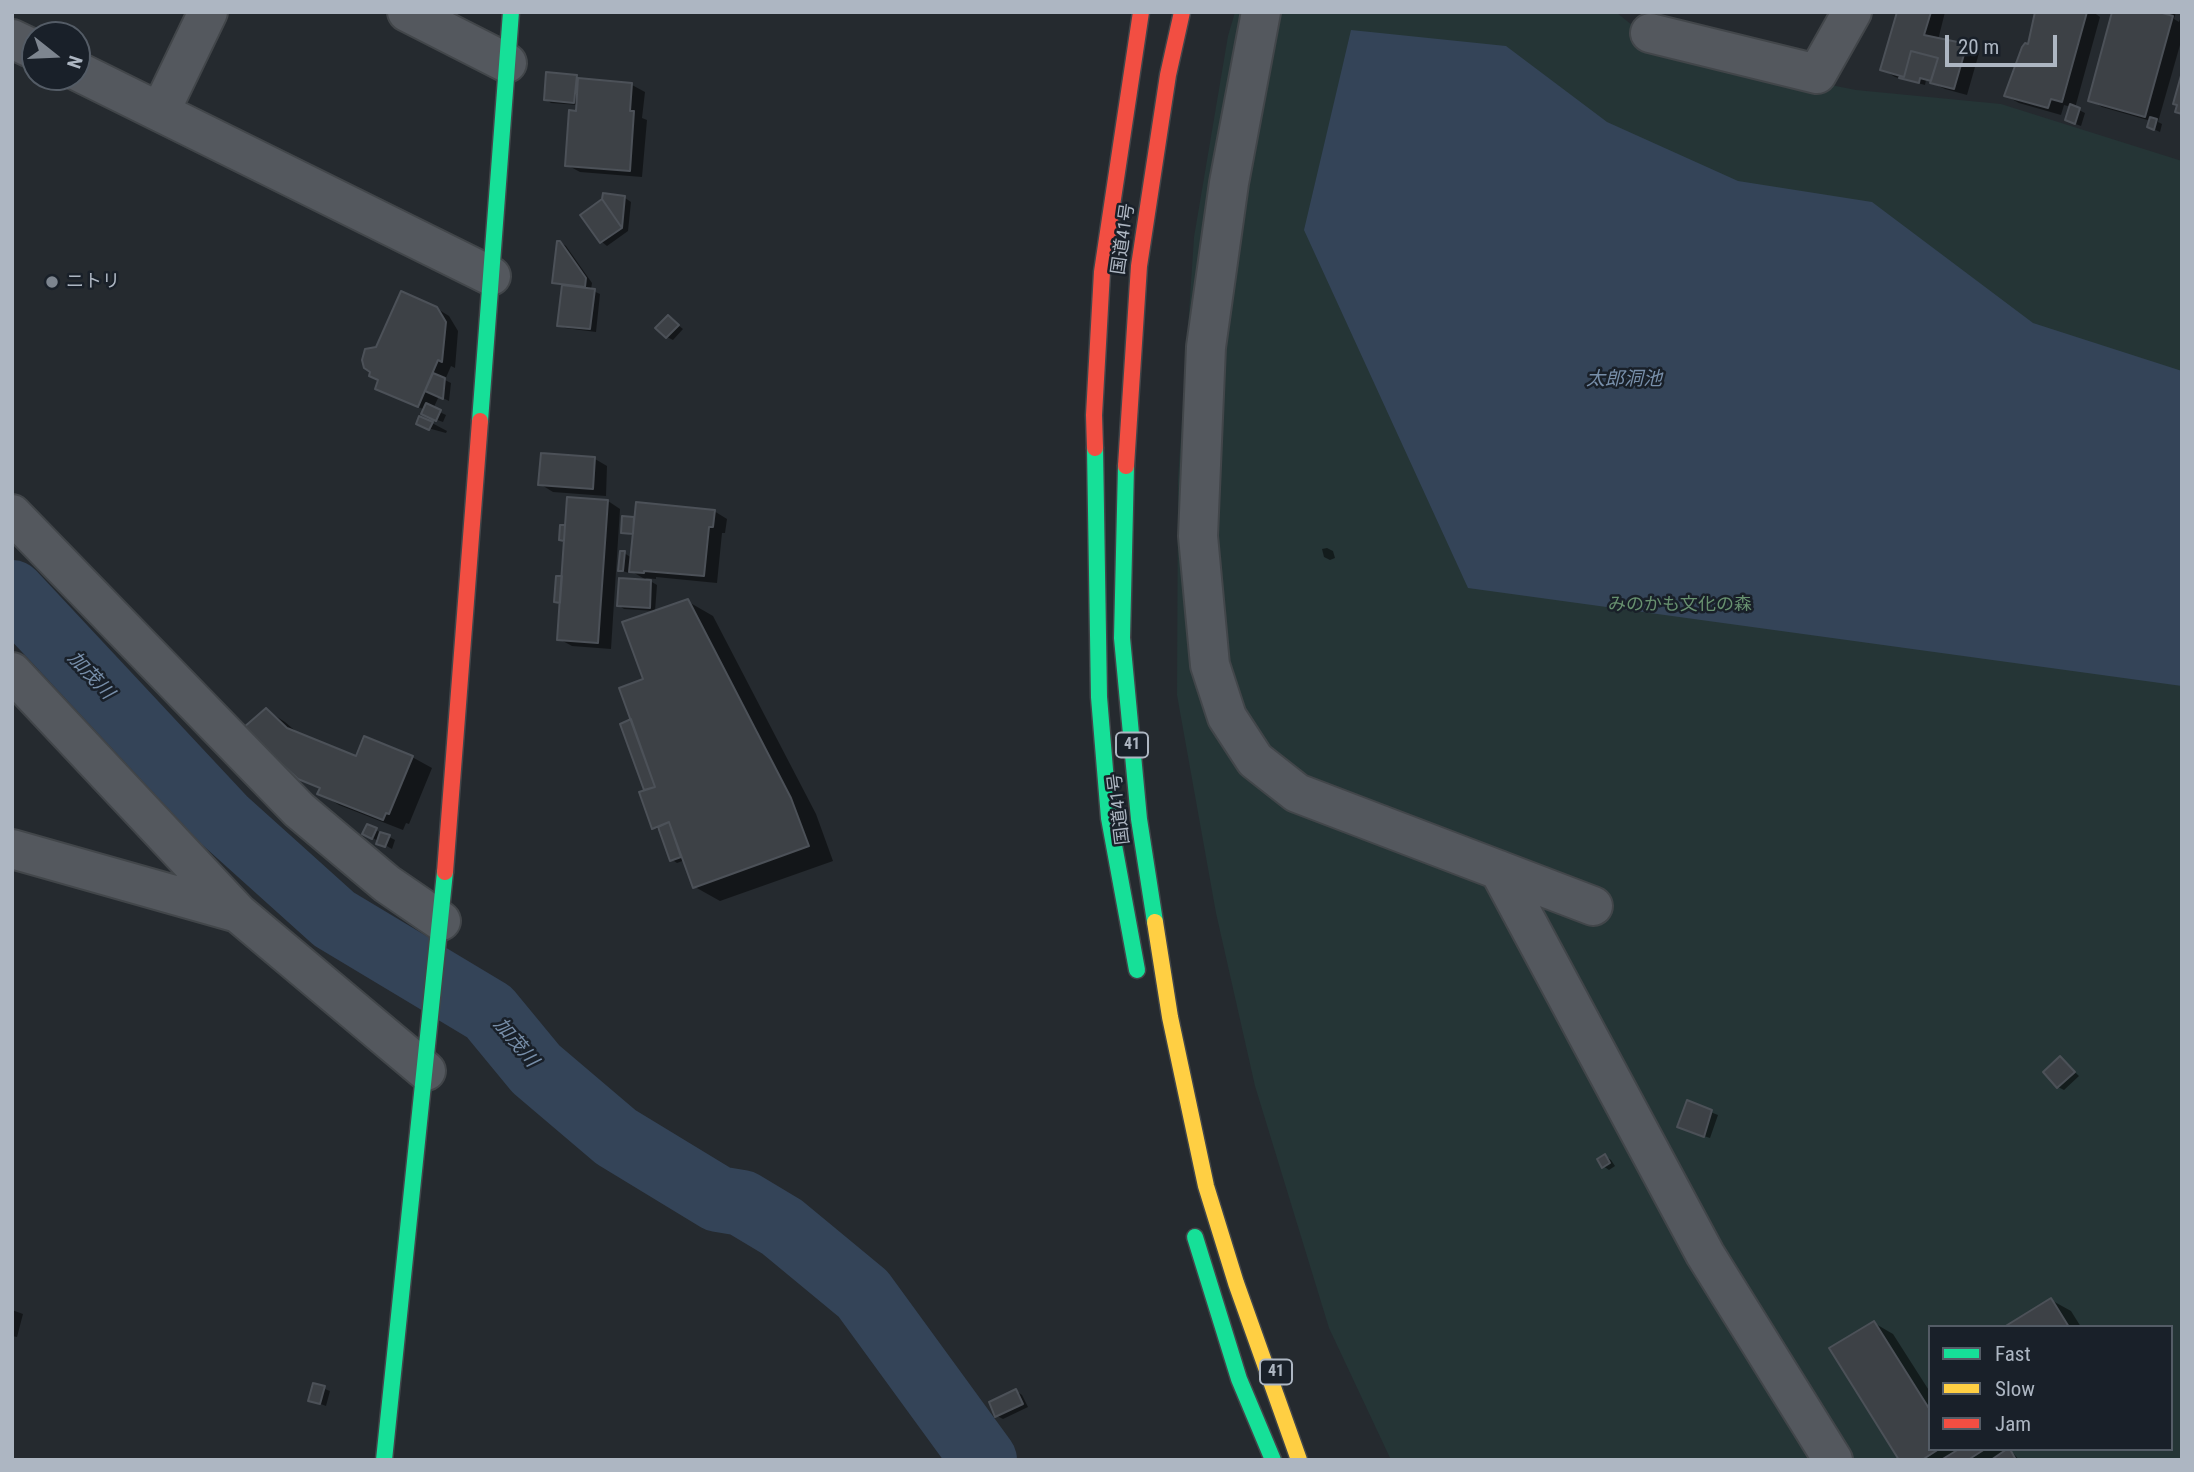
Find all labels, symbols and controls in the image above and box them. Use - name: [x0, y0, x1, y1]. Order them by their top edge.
- north arrow: [21, 21, 91, 91]
- scale bar: [1949, 21, 2061, 65]
- text: 20 m: [1958, 35, 1999, 59]
- text: N: [62, 53, 87, 71]
- street label: 国道41号: [1108, 202, 1140, 276]
- place label: ニトリ: [66, 271, 120, 293]
- marker: ニトリ: [44, 274, 60, 290]
- water label: 太郎洞池: [1586, 369, 1662, 391]
- park label: みのかも文化の森: [1608, 594, 1752, 616]
- water label: 加茂川: [62, 647, 118, 705]
- road number: 41: [1116, 732, 1148, 758]
- street label: 国道41号: [1105, 772, 1135, 846]
- water label: 加茂川: [488, 1014, 542, 1072]
- legend: [1928, 1325, 2173, 1451]
- text: Fast: [1995, 1342, 2031, 1366]
- road number: 41: [1260, 1360, 1292, 1384]
- text: Slow: [1995, 1377, 2035, 1401]
- text: Jam: [1995, 1412, 2031, 1436]

